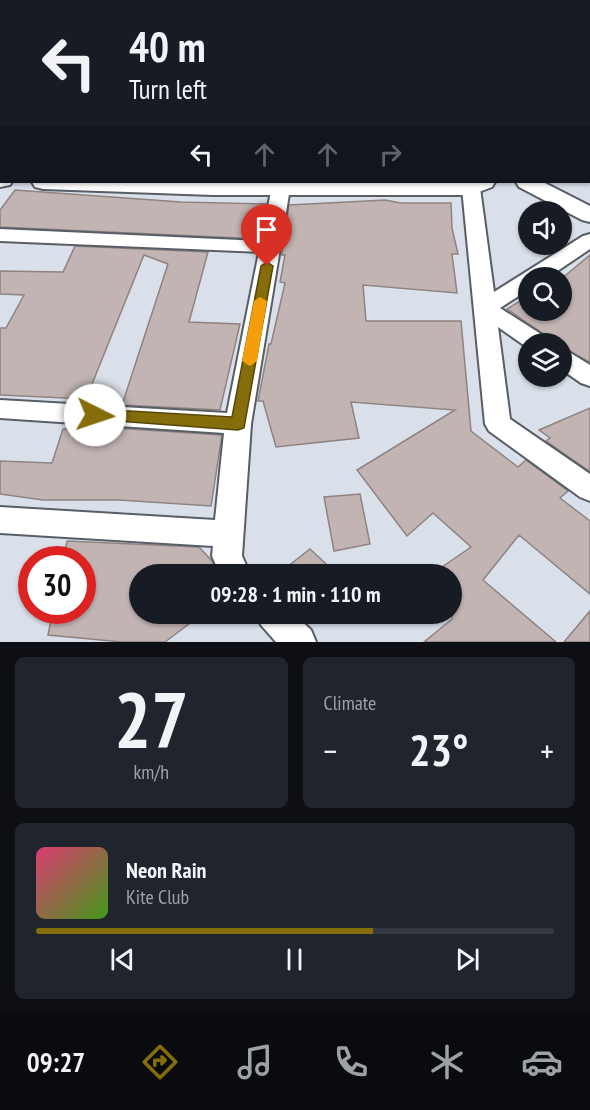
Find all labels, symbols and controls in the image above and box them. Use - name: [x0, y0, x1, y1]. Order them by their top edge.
- text: 40 m: [129, 19, 206, 74]
- icon: left: [30, 24, 108, 102]
- text: Turn left: [129, 72, 207, 106]
- icon: left: [185, 138, 218, 171]
- icon: ahead: [248, 138, 281, 171]
- icon: ahead: [311, 138, 344, 171]
- icon: right: [374, 138, 407, 171]
- map controls: [518, 201, 572, 387]
- button: sound: [518, 201, 572, 255]
- pin: [241, 204, 292, 266]
- icon: arrive: [250, 213, 283, 246]
- button: search: [518, 267, 572, 321]
- button: layers: [518, 333, 572, 387]
- position arrow: [63, 383, 127, 447]
- speed limit sign: 30: [18, 546, 96, 624]
- text: 09:28 · 1 min · 110 m: [210, 580, 381, 608]
- text: 27: [114, 669, 189, 770]
- text: Climate: [324, 690, 376, 716]
- text: 23°: [409, 720, 468, 778]
- text: −: [324, 729, 337, 772]
- text: +: [540, 729, 554, 772]
- text: km/h: [134, 759, 169, 785]
- text: Neon Rain: [126, 856, 206, 884]
- text: Kite Club: [126, 884, 189, 910]
- icon: previous: [106, 943, 139, 976]
- icon: pause: [278, 943, 311, 976]
- icon: next: [451, 943, 484, 976]
- icon: directions: [139, 1041, 181, 1083]
- icon: music: [234, 1041, 276, 1083]
- icon: phone: [330, 1041, 372, 1083]
- icon: climate: [426, 1041, 468, 1083]
- icon: car: [521, 1041, 563, 1083]
- text: 09:27: [27, 1045, 85, 1079]

